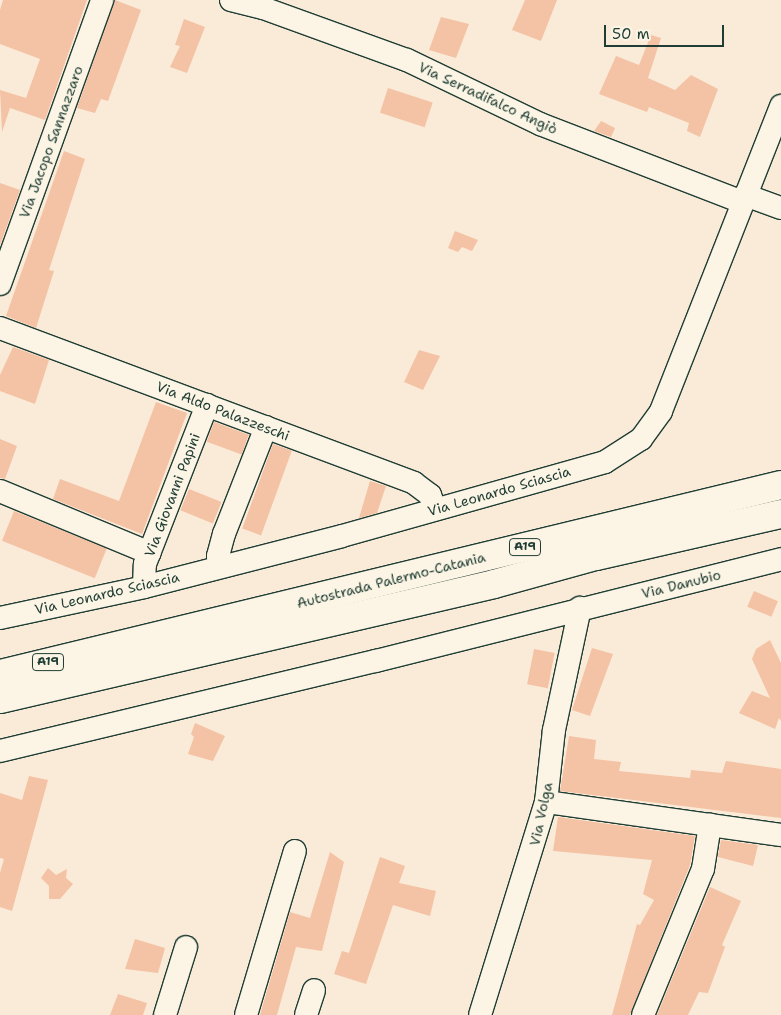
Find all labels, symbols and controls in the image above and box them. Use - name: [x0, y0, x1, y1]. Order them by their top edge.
- scale bar: [606, 15, 726, 47]
- text: 50 m: [612, 24, 650, 44]
- street label: Via Serradifalco Angiò: [416, 58, 560, 138]
- street label: Via Jacopo Sannazzaro: [16, 64, 86, 220]
- street label: Via Aldo Palazzeschi: [154, 378, 292, 444]
- street label: Via Giovanni Papini: [141, 431, 203, 559]
- street label: Via Leonardo Sciascia: [426, 463, 572, 519]
- road number: A19: [509, 538, 541, 556]
- street label: Autostrada Palermo-Catania: [295, 548, 487, 612]
- street label: Via Danubio: [640, 566, 722, 602]
- street label: Via Leonardo Sciascia: [33, 568, 181, 618]
- road number: A19: [32, 652, 64, 672]
- street label: Via Volga: [526, 781, 556, 847]

